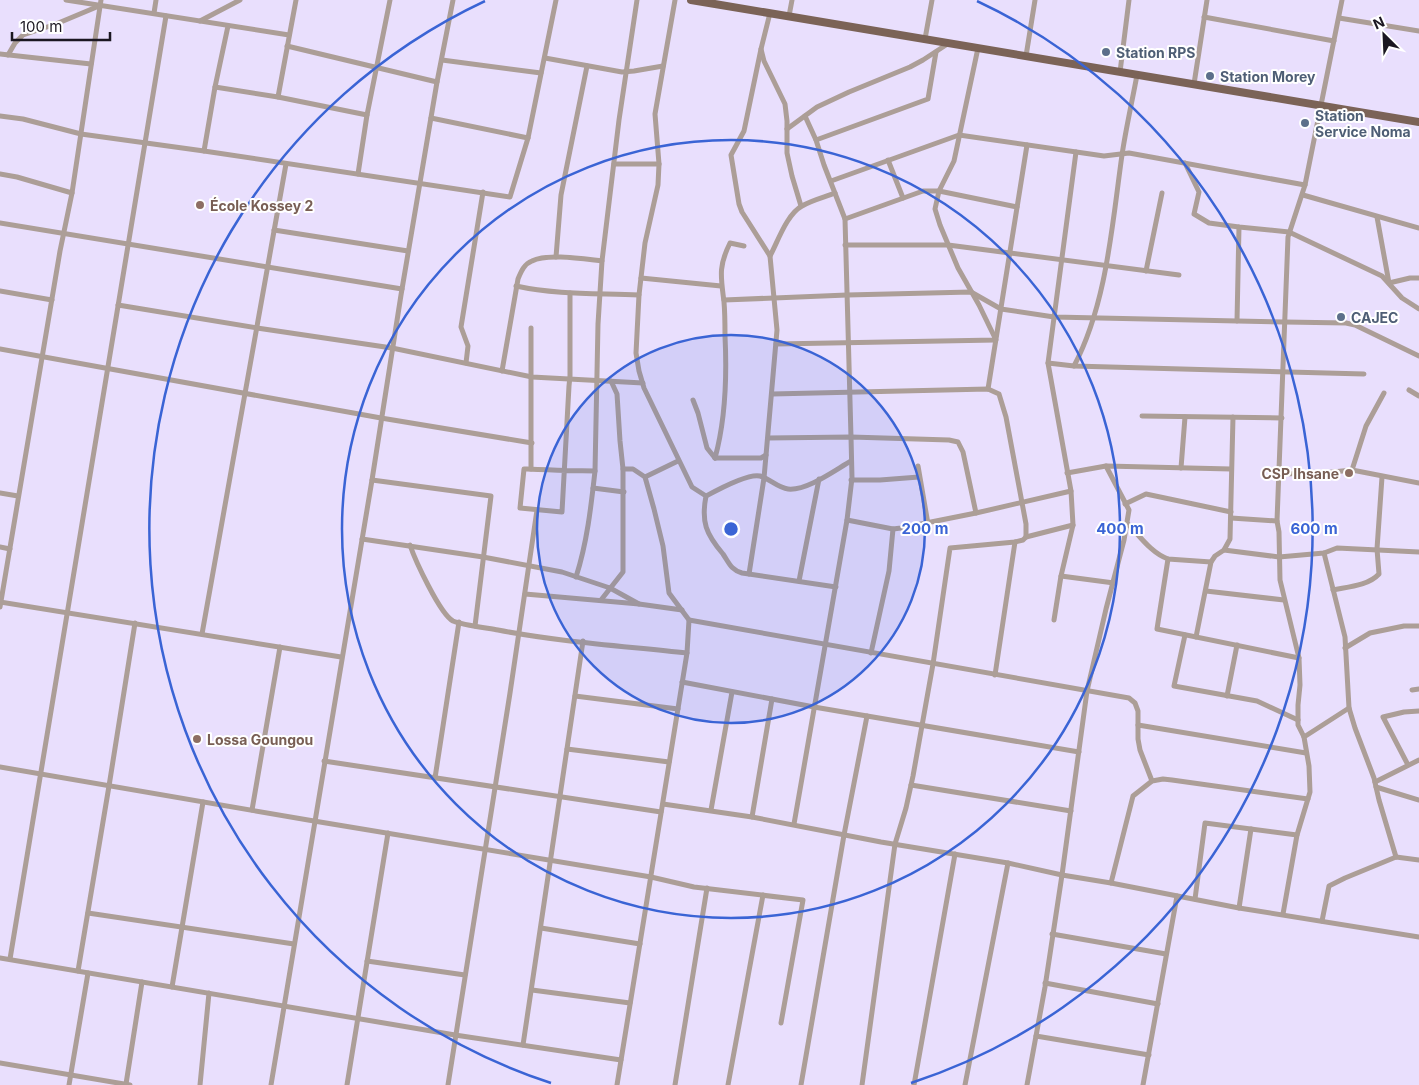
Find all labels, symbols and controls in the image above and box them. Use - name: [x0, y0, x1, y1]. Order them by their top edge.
- scale bar: [12, 10, 110, 42]
- north arrow: [1359, 10, 1409, 60]
- text: N: [1370, 13, 1387, 33]
- text: 100 m: [20, 17, 62, 36]
- place label: Station RPS: [1116, 44, 1195, 61]
- marker: Station RPS: [1100, 46, 1112, 58]
- place label: Station Morey: [1220, 68, 1316, 85]
- marker: Station Morey: [1204, 70, 1216, 82]
- place label: Station Service Noma: [1315, 107, 1411, 140]
- marker: Station Service Noma: [1299, 117, 1311, 129]
- place label: École Kossey 2: [210, 196, 313, 214]
- marker: École Kossey 2: [194, 199, 206, 211]
- place label: CAJEC: [1351, 309, 1398, 326]
- marker: CAJEC: [1335, 311, 1347, 323]
- place label: CSP Ihsane: [1261, 465, 1339, 482]
- marker: CSP Ihsane: [1343, 467, 1355, 479]
- text: 200 m: [902, 519, 948, 538]
- text: 400 m: [1096, 519, 1144, 538]
- text: 600 m: [1290, 519, 1338, 538]
- centre of rings: [722, 520, 740, 538]
- place label: Lossa Goungou: [207, 731, 313, 748]
- marker: Lossa Goungou: [191, 733, 203, 745]

